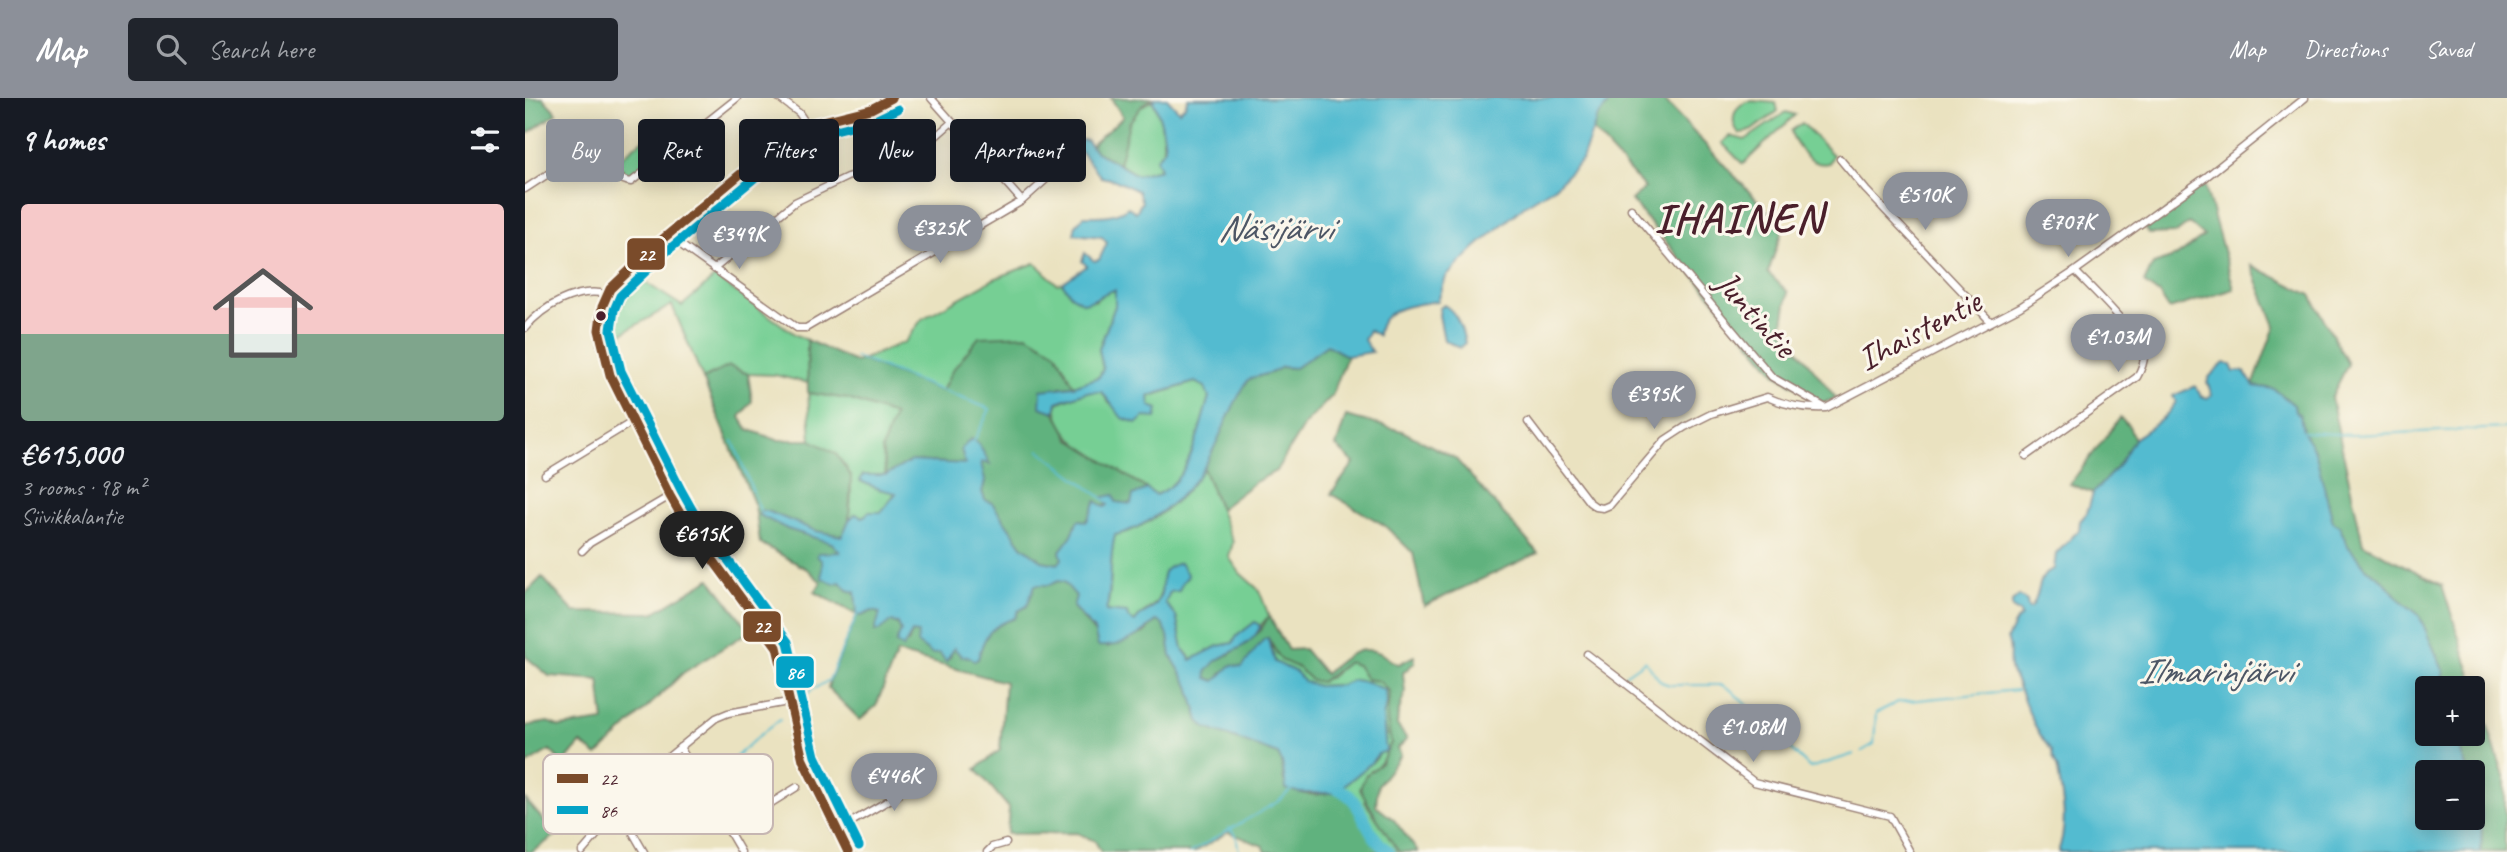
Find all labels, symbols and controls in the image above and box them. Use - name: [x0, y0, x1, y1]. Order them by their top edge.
- search box: [128, 18, 618, 81]
- text: Map: [35, 28, 86, 70]
- icon: search: [152, 30, 190, 68]
- text: Search here: [208, 33, 314, 66]
- text: Map: [2229, 34, 2266, 64]
- text: Directions: [2304, 34, 2387, 64]
- text: Saved: [2425, 34, 2472, 64]
- chip: Buy: [546, 119, 624, 182]
- chip: Rent: [638, 119, 725, 182]
- chip: Filters: [739, 119, 839, 182]
- chip: New: [853, 119, 936, 182]
- chip: Apartment: [950, 119, 1086, 182]
- text: 9 homes: [21, 121, 105, 159]
- icon: filters: [466, 121, 504, 159]
- pin: €510K: [1876, 172, 1974, 232]
- text: €510K: [1899, 180, 1951, 209]
- district label: IHAINEN: [1654, 192, 1829, 245]
- pin: €707K: [2019, 200, 2117, 259]
- water label: Näsijärvi: [1218, 204, 1341, 251]
- pin: €325K: [891, 206, 989, 265]
- text: €707K: [2042, 207, 2094, 236]
- pin: €349K: [690, 212, 788, 271]
- text: €325K: [914, 213, 966, 242]
- text: €349K: [713, 219, 765, 248]
- line badge: 22: [626, 237, 666, 271]
- text: 22: [637, 243, 657, 267]
- icon: home: [200, 250, 326, 376]
- street label: Juntintie: [1704, 260, 1809, 369]
- street label: Ihaistentie: [1850, 278, 1991, 381]
- unlabelled marker: [594, 309, 608, 323]
- pin: €1.03M: [2061, 314, 2175, 374]
- text: €1.03M: [2087, 322, 2149, 351]
- pin: €395K: [1605, 372, 1703, 431]
- text: €395K: [1628, 379, 1680, 408]
- text: €615,000: [21, 435, 122, 473]
- text: 3 rooms · 98 m²: [21, 473, 145, 502]
- text: Siivikkalantie: [21, 502, 123, 531]
- pin: €615K: [653, 512, 751, 571]
- text: €615K: [675, 519, 729, 548]
- line badge: 22: [742, 610, 782, 643]
- text: 22: [753, 615, 773, 639]
- water label: Ilmarinjärvi: [2138, 647, 2301, 694]
- line badge: 86: [775, 655, 815, 689]
- text: 86: [786, 661, 806, 685]
- map controls: [2415, 676, 2485, 830]
- button: +: [2415, 676, 2485, 746]
- pin: €1.08M: [1696, 704, 1810, 764]
- text: €1.08M: [1722, 712, 1784, 741]
- legend: [543, 754, 773, 834]
- pin: €446K: [845, 754, 943, 813]
- button: −: [2415, 760, 2485, 830]
- text: €446K: [867, 761, 921, 790]
- text: 22: [600, 767, 619, 791]
- text: 86: [600, 799, 619, 823]

